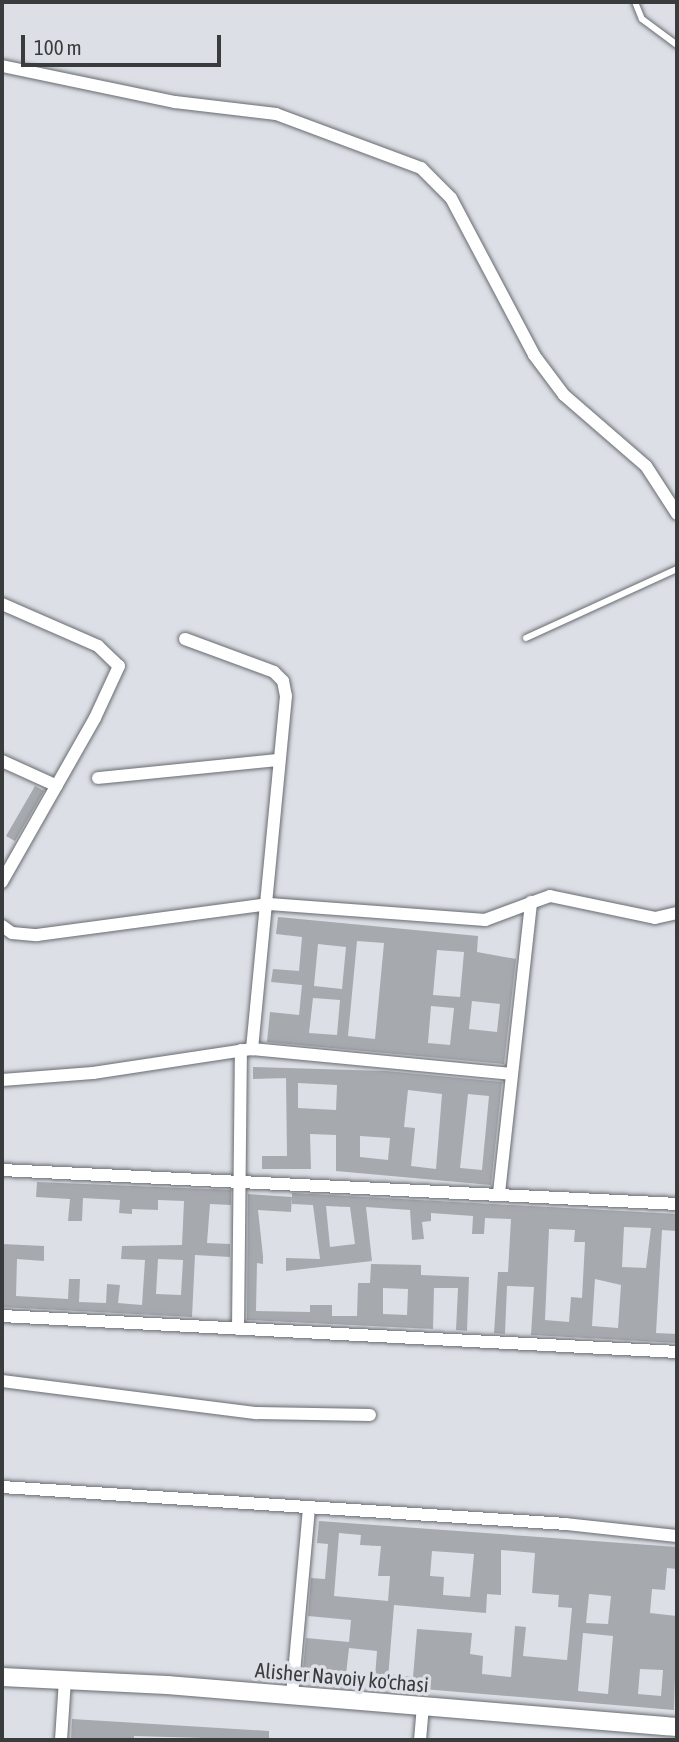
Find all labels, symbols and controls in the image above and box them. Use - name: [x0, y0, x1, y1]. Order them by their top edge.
- scale bar: [24, 21, 224, 65]
- text: 100 m: [34, 35, 82, 59]
- street label: Alisher Navoiy ko'chasi: [254, 1657, 430, 1697]

